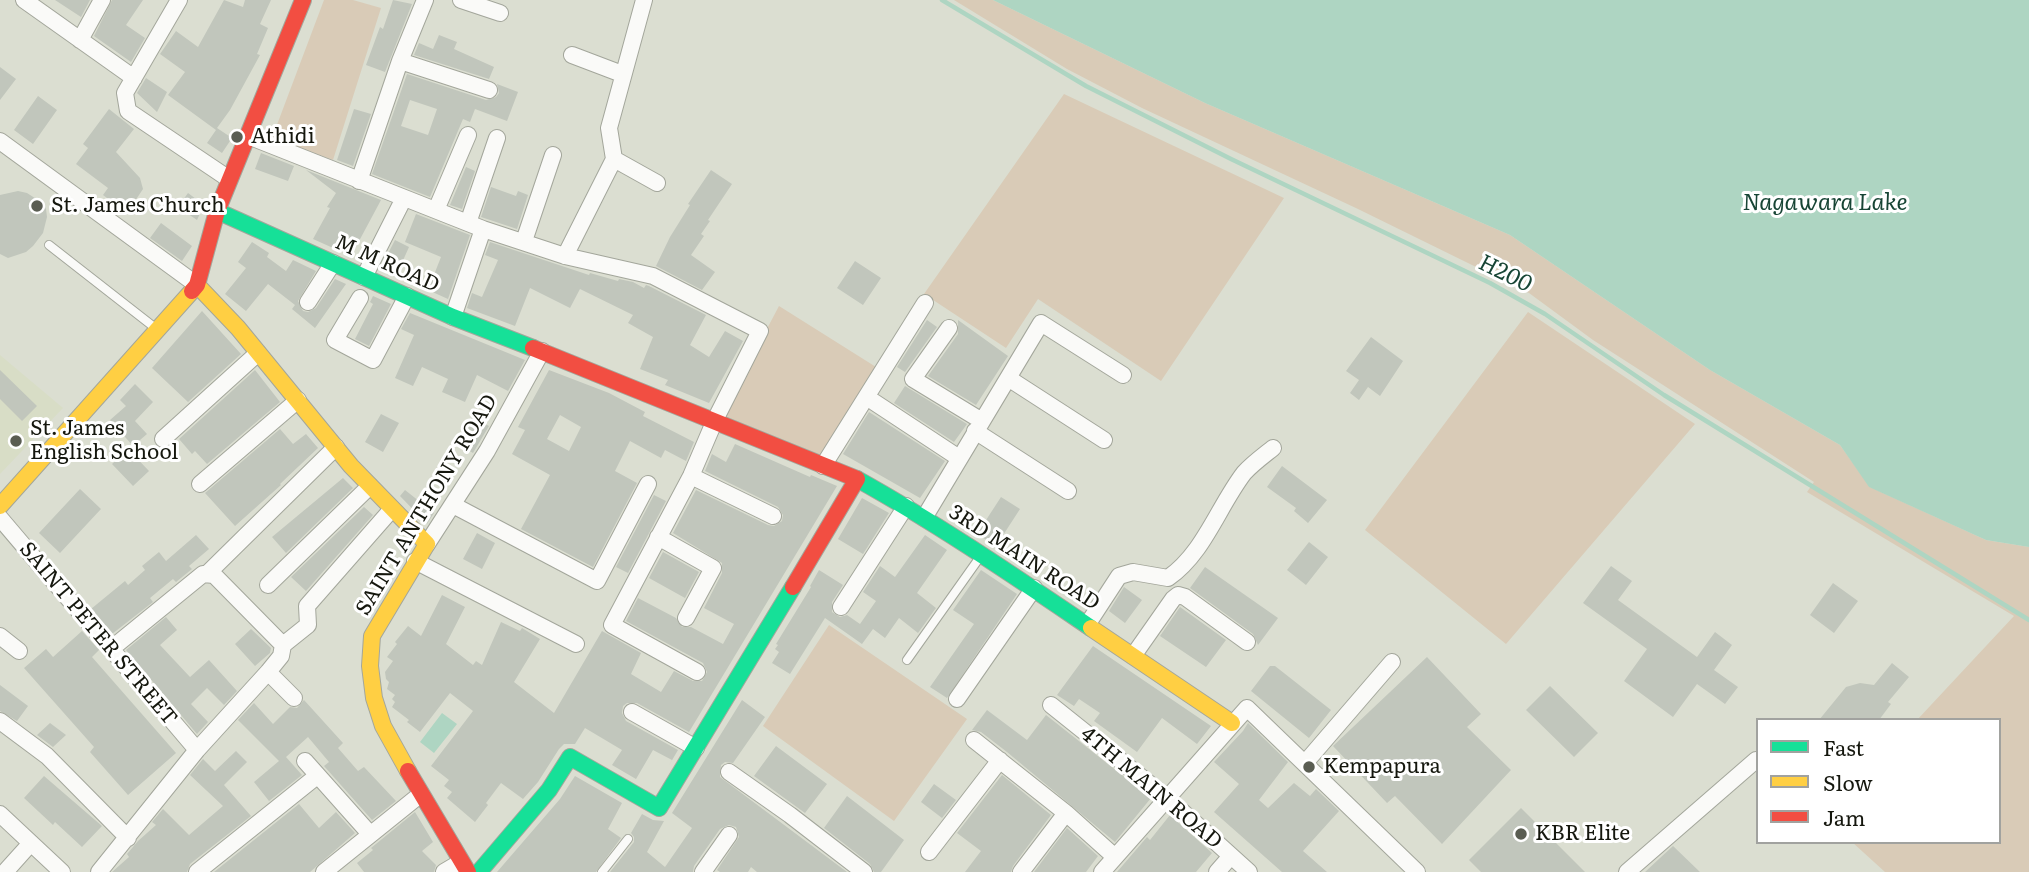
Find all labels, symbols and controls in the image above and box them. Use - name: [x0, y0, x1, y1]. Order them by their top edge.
- place label: Athidi: [251, 124, 315, 150]
- marker: Athidi: [229, 129, 245, 145]
- water label: Nagawara Lake: [1743, 189, 1907, 217]
- place label: St. James Church: [51, 193, 225, 219]
- marker: St. James Church: [29, 198, 45, 214]
- street label: M M ROAD: [331, 230, 443, 298]
- water label: H200: [1474, 249, 1536, 299]
- street label: SAINT ANTHONY ROAD: [351, 390, 503, 620]
- place label: St. James English School: [30, 416, 178, 466]
- marker: St. James English School: [8, 433, 24, 449]
- street label: 3RD MAIN ROAD: [944, 500, 1104, 616]
- street label: SAINT PETER STREET: [14, 537, 182, 731]
- legend: [1756, 718, 2001, 844]
- street label: 4TH MAIN ROAD: [1075, 722, 1227, 854]
- text: Fast: [1823, 731, 1864, 762]
- place label: Kempapura: [1323, 754, 1441, 780]
- marker: Kempapura: [1301, 759, 1317, 775]
- text: Slow: [1823, 766, 1873, 797]
- text: Jam: [1823, 801, 1865, 832]
- place label: KBR Elite: [1535, 821, 1630, 847]
- marker: KBR Elite: [1513, 826, 1529, 842]

